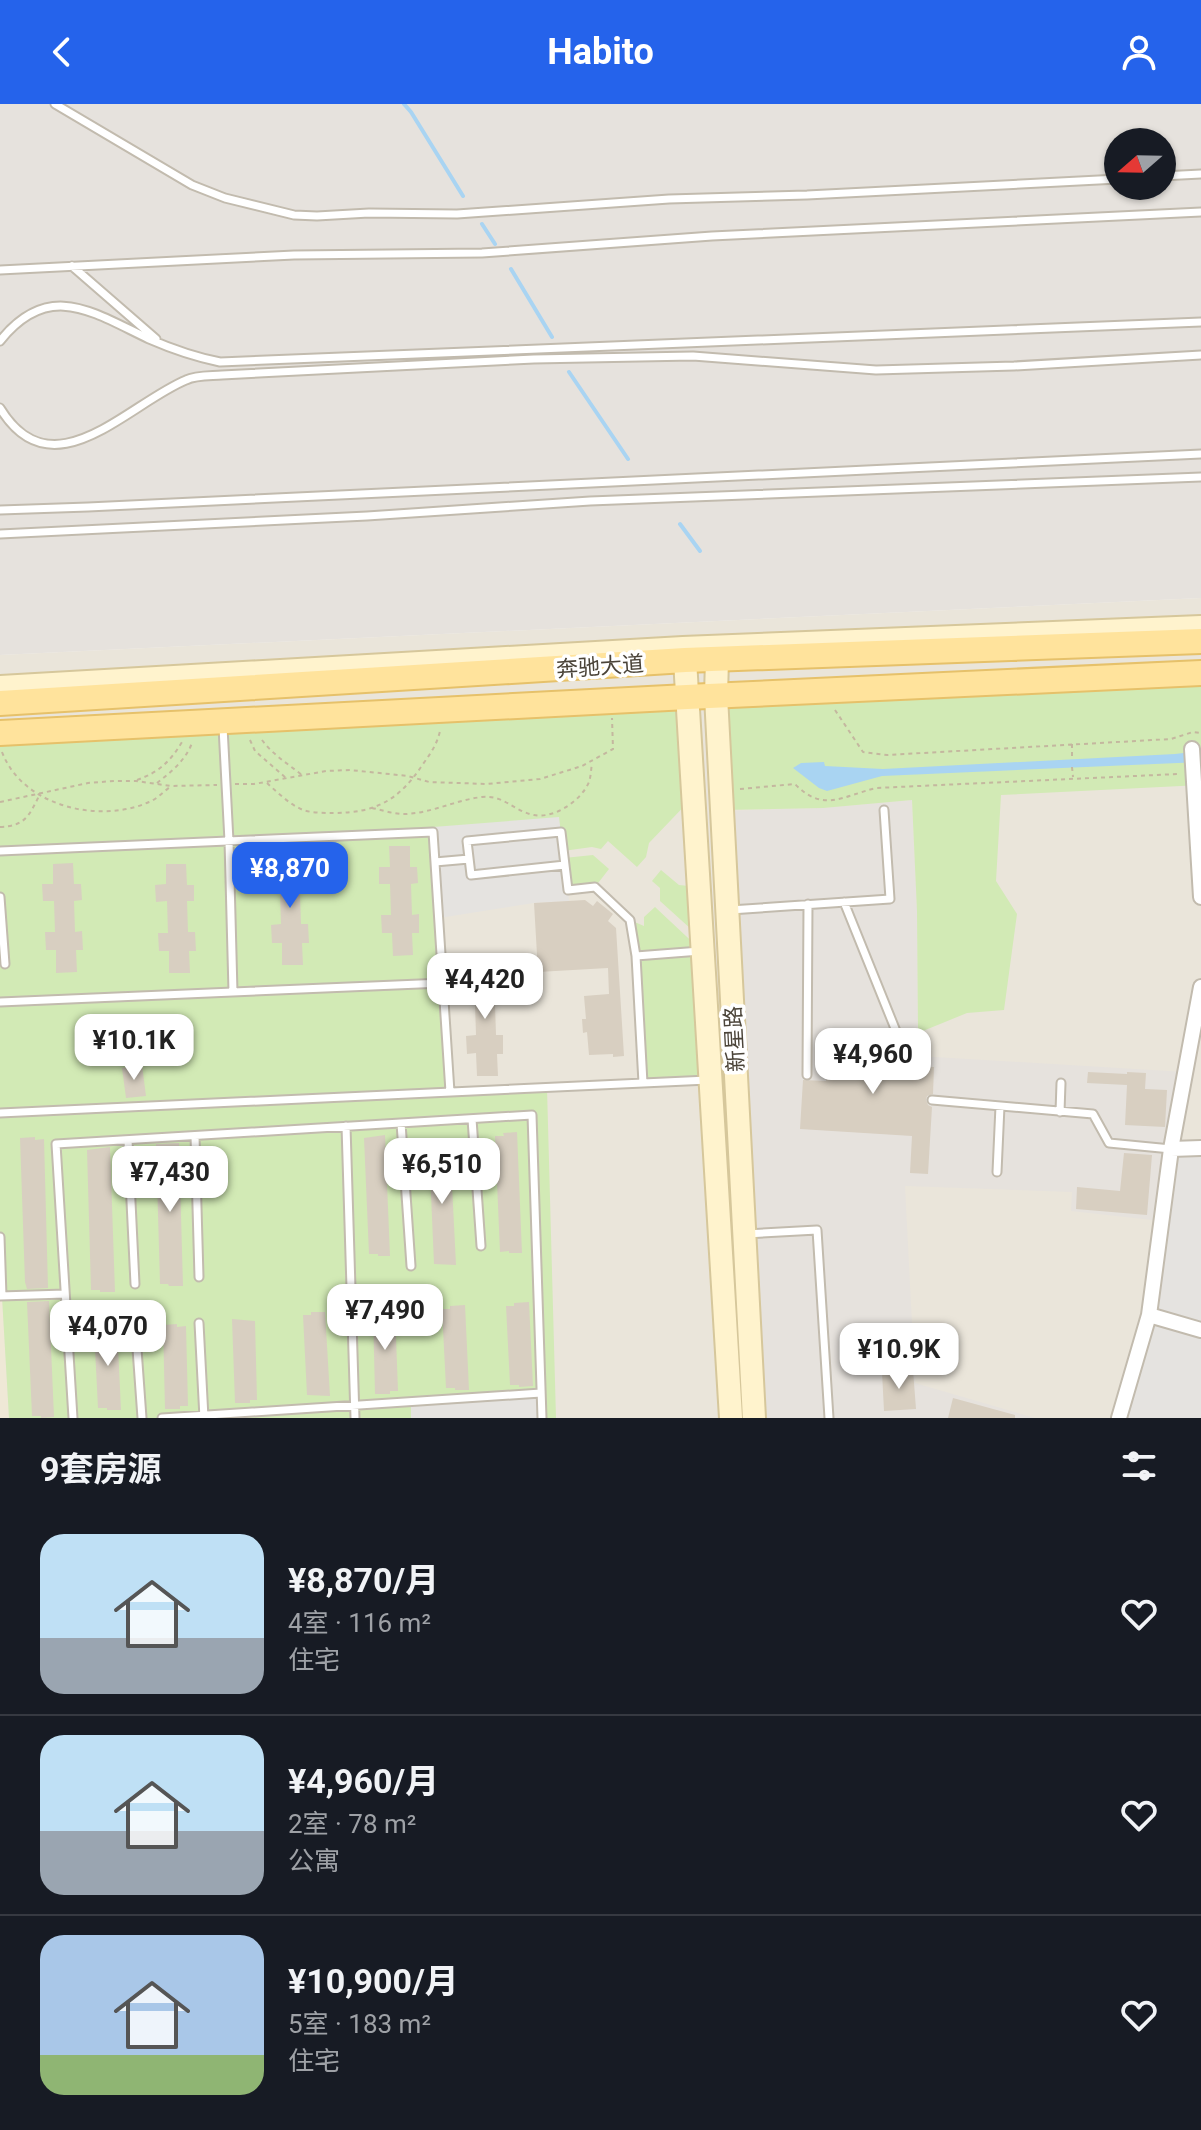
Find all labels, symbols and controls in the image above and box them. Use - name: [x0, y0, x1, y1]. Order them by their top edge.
- icon: back: [40, 30, 84, 74]
- icon: person: [1117, 30, 1161, 74]
- text: Habito: [547, 31, 654, 73]
- north arrow: [1104, 128, 1176, 200]
- map controls: [1104, 128, 1176, 200]
- street label: 奔驰大道: [555, 651, 645, 682]
- pin: ¥8,870: [225, 842, 355, 910]
- text: ¥8,870: [250, 853, 330, 883]
- pin: ¥4,420: [420, 953, 550, 1021]
- text: ¥4,420: [445, 964, 525, 994]
- street label: 新星路: [720, 1005, 749, 1073]
- pin: ¥10.1K: [69, 1014, 199, 1082]
- text: ¥10.1K: [93, 1025, 175, 1055]
- pin: ¥4,960: [808, 1028, 938, 1096]
- text: ¥4,960: [833, 1039, 913, 1069]
- pin: ¥6,510: [377, 1138, 507, 1206]
- pin: ¥7,430: [105, 1146, 235, 1214]
- text: ¥6,510: [402, 1149, 482, 1179]
- text: ¥7,430: [130, 1157, 210, 1187]
- pin: ¥7,490: [320, 1284, 450, 1352]
- text: ¥7,490: [345, 1295, 425, 1325]
- pin: ¥4,070: [43, 1300, 173, 1368]
- text: ¥4,070: [68, 1311, 148, 1341]
- pin: ¥10.9K: [834, 1323, 964, 1391]
- text: ¥10.9K: [858, 1334, 940, 1364]
- icon: filters: [1117, 1444, 1161, 1488]
- text: 9套房源: [40, 1449, 162, 1489]
- text: ¥8,870/月: [288, 1560, 439, 1600]
- icon: home: [104, 1566, 200, 1662]
- icon: heart: [1117, 1592, 1161, 1636]
- text: 4室 · 116 m²: [288, 1608, 431, 1638]
- text: 住宅: [288, 1645, 340, 1675]
- text: ¥4,960/月: [288, 1761, 439, 1801]
- icon: home: [104, 1767, 200, 1863]
- icon: heart: [1117, 1793, 1161, 1837]
- text: 2室 · 78 m²: [288, 1809, 416, 1839]
- text: 公寓: [288, 1846, 340, 1876]
- text: ¥10,900/月: [288, 1961, 459, 2001]
- icon: home: [104, 1967, 200, 2063]
- icon: heart: [1117, 1993, 1161, 2037]
- text: 5室 · 183 m²: [288, 2009, 431, 2039]
- text: 住宅: [288, 2046, 340, 2076]

